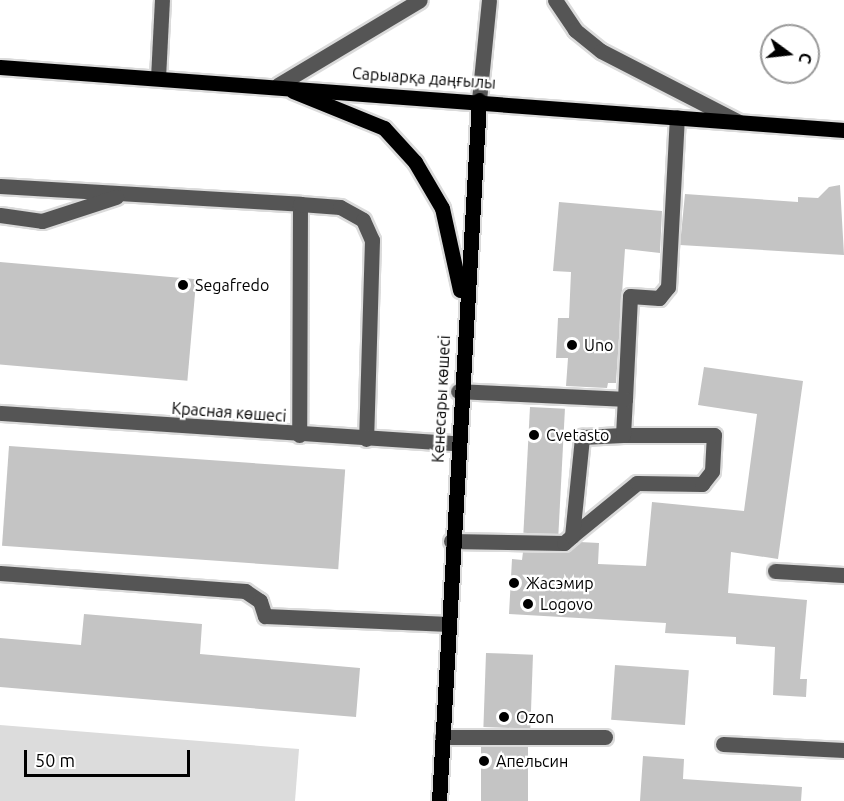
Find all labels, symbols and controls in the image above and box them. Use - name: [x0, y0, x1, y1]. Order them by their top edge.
- north arrow: [760, 24, 820, 84]
- text: С: [795, 51, 815, 65]
- street label: Сарыарқа даңғылы: [351, 63, 497, 93]
- place label: Segafredo: [195, 275, 269, 295]
- marker: Segafredo: [176, 278, 190, 292]
- street label: Кенесары көшесі: [428, 335, 454, 463]
- place label: Uno: [584, 335, 613, 355]
- marker: Uno: [565, 338, 579, 352]
- street label: Красная көшесі: [171, 398, 287, 426]
- place label: Cvetasto: [546, 425, 609, 445]
- marker: Cvetasto: [527, 428, 541, 442]
- place label: Жасэмир: [526, 573, 594, 593]
- marker: Жасэмир: [507, 576, 521, 590]
- place label: Logovo: [540, 594, 593, 614]
- marker: Logovo: [521, 597, 535, 611]
- place label: Ozon: [516, 707, 554, 727]
- marker: Ozon: [497, 710, 511, 724]
- scale bar: [27, 738, 194, 776]
- text: 50 m: [35, 750, 75, 770]
- place label: Апельсин: [496, 751, 568, 771]
- marker: Апельсин: [477, 754, 491, 768]

